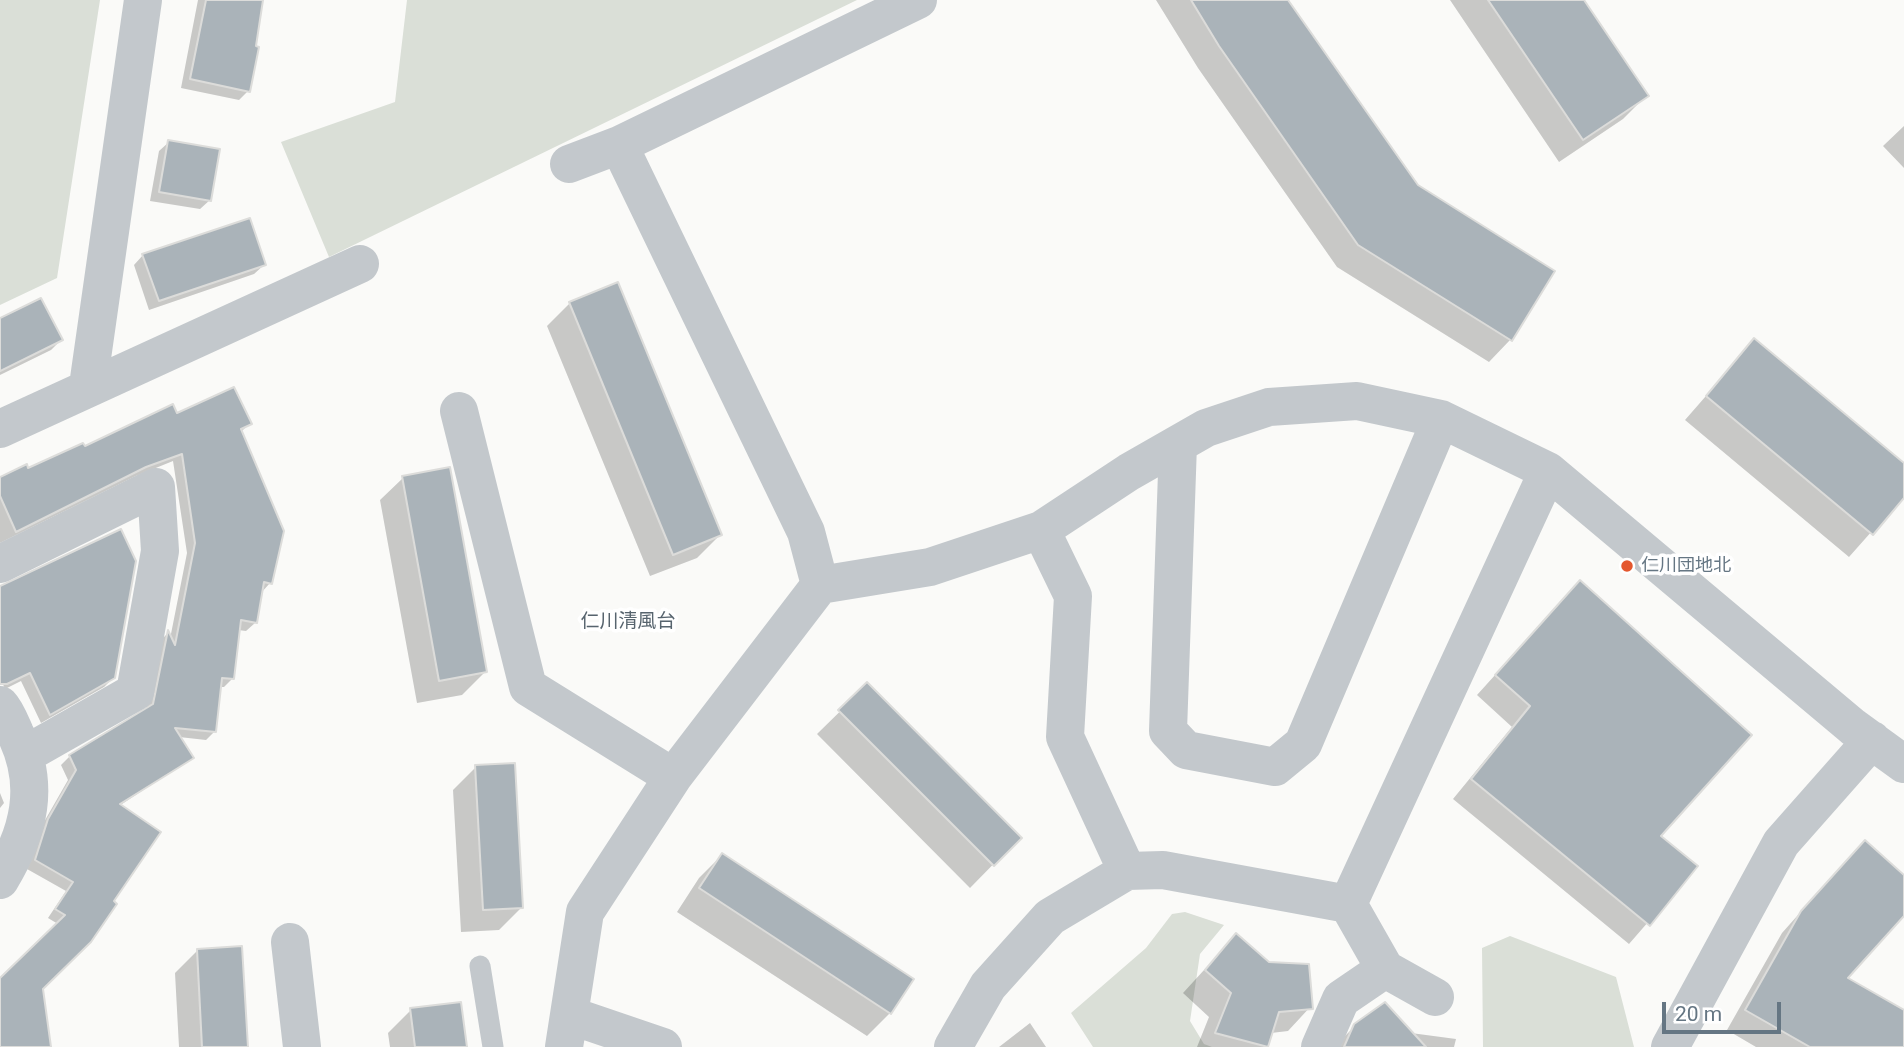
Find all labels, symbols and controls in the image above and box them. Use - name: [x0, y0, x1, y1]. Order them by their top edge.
- place label: 仁川団地北: [1641, 555, 1731, 577]
- marker: 仁川団地北: [1619, 558, 1635, 574]
- district label: 仁川清風台: [581, 611, 675, 633]
- scale bar: [1666, 988, 1785, 1032]
- text: 20 m: [1675, 1002, 1722, 1026]

